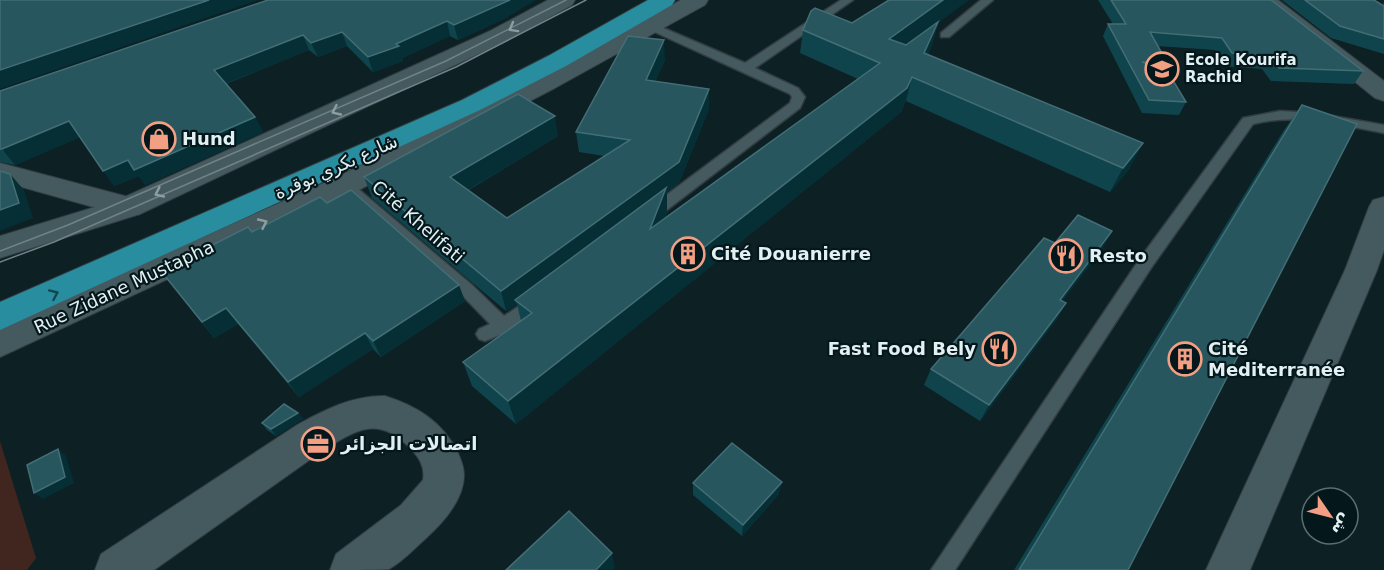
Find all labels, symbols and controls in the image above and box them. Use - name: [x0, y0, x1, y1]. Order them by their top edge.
- one-way arrow: [509, 21, 519, 32]
- school or university icon: Ecole Kourifa Rachid: [1144, 51, 1180, 87]
- place label: Ecole Kourifa Rachid: [1185, 51, 1297, 86]
- one-way arrow: [332, 104, 343, 116]
- shop icon: Hund: [141, 121, 177, 157]
- place label: Hund: [182, 128, 236, 149]
- street label: شارع بكري بوقرة: [271, 130, 401, 204]
- street label: Cité Khelifati: [368, 176, 469, 267]
- one-way arrow: [155, 186, 166, 198]
- one-way arrow: [257, 218, 268, 230]
- street label: Rue Zidane Mustapha: [30, 236, 217, 338]
- building icon: Cité Douanierre: [670, 236, 706, 272]
- restaurant icon: Resto: [1048, 238, 1084, 274]
- place label: Cité Douanierre: [711, 243, 871, 264]
- place label: Resto: [1089, 245, 1147, 266]
- one-way arrow: [47, 289, 58, 301]
- restaurant icon: Fast Food Bely: [981, 331, 1017, 367]
- place label: Fast Food Bely: [828, 338, 976, 359]
- place label: Cité Mediterranée: [1208, 338, 1345, 380]
- building icon: Cité Mediterranée: [1167, 341, 1203, 377]
- office icon: اتصالات الجزائر: [300, 426, 336, 462]
- place label: اتصالات الجزائر: [340, 433, 477, 455]
- north arrow: [1300, 486, 1360, 546]
- text: ش: [1328, 510, 1356, 539]

